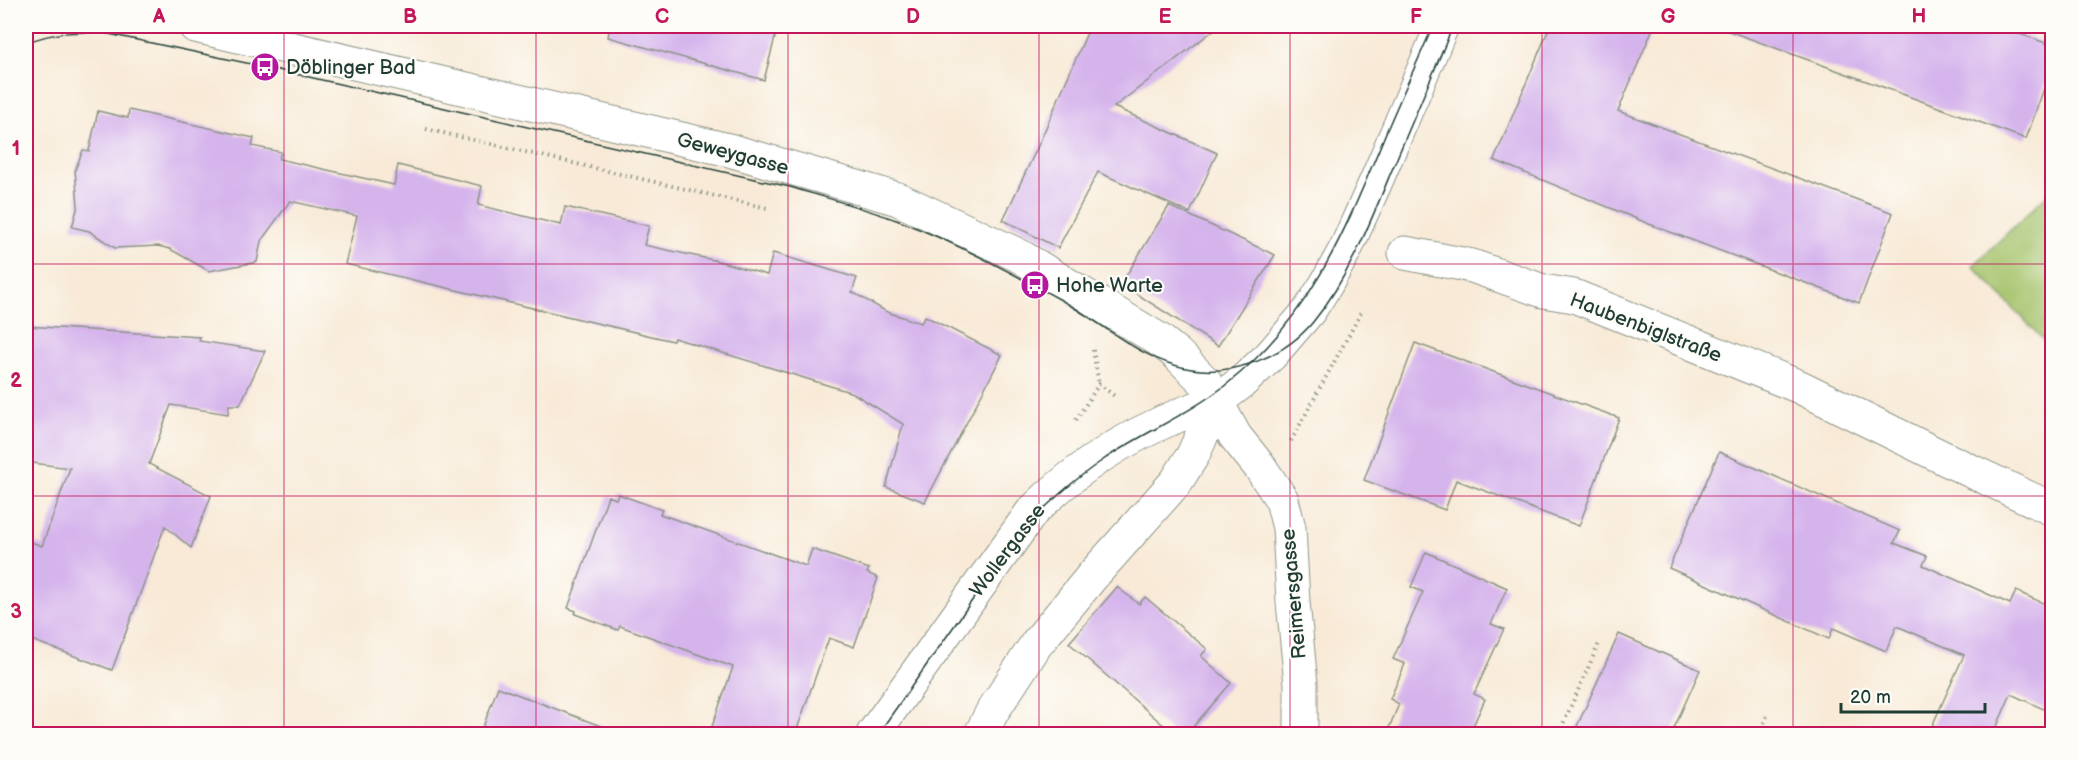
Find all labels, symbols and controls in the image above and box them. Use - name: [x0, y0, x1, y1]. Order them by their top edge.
- text: A: [152, 5, 166, 29]
- text: B: [403, 5, 417, 29]
- text: C: [655, 5, 669, 29]
- text: D: [906, 5, 920, 29]
- text: E: [1159, 5, 1172, 29]
- text: F: [1410, 5, 1422, 29]
- text: G: [1661, 5, 1676, 29]
- text: H: [1912, 5, 1926, 29]
- bus stop icon: Döblinger Bad: [249, 51, 281, 83]
- place label: Döblinger Bad: [286, 56, 416, 80]
- street label: Geweygasse: [674, 128, 791, 180]
- text: 1: [12, 137, 20, 161]
- bus stop icon: Hohe Warte: [1019, 269, 1051, 301]
- place label: Hohe Warte: [1056, 274, 1163, 298]
- street label: Haubenbiglstraße: [1566, 288, 1725, 368]
- text: 2: [10, 369, 22, 393]
- street label: Wollergasse: [965, 499, 1051, 602]
- street label: Reimersgasse: [1276, 528, 1312, 660]
- text: 3: [10, 600, 22, 624]
- scale bar: [1841, 676, 1985, 714]
- text: 20 m: [1850, 687, 1891, 708]

